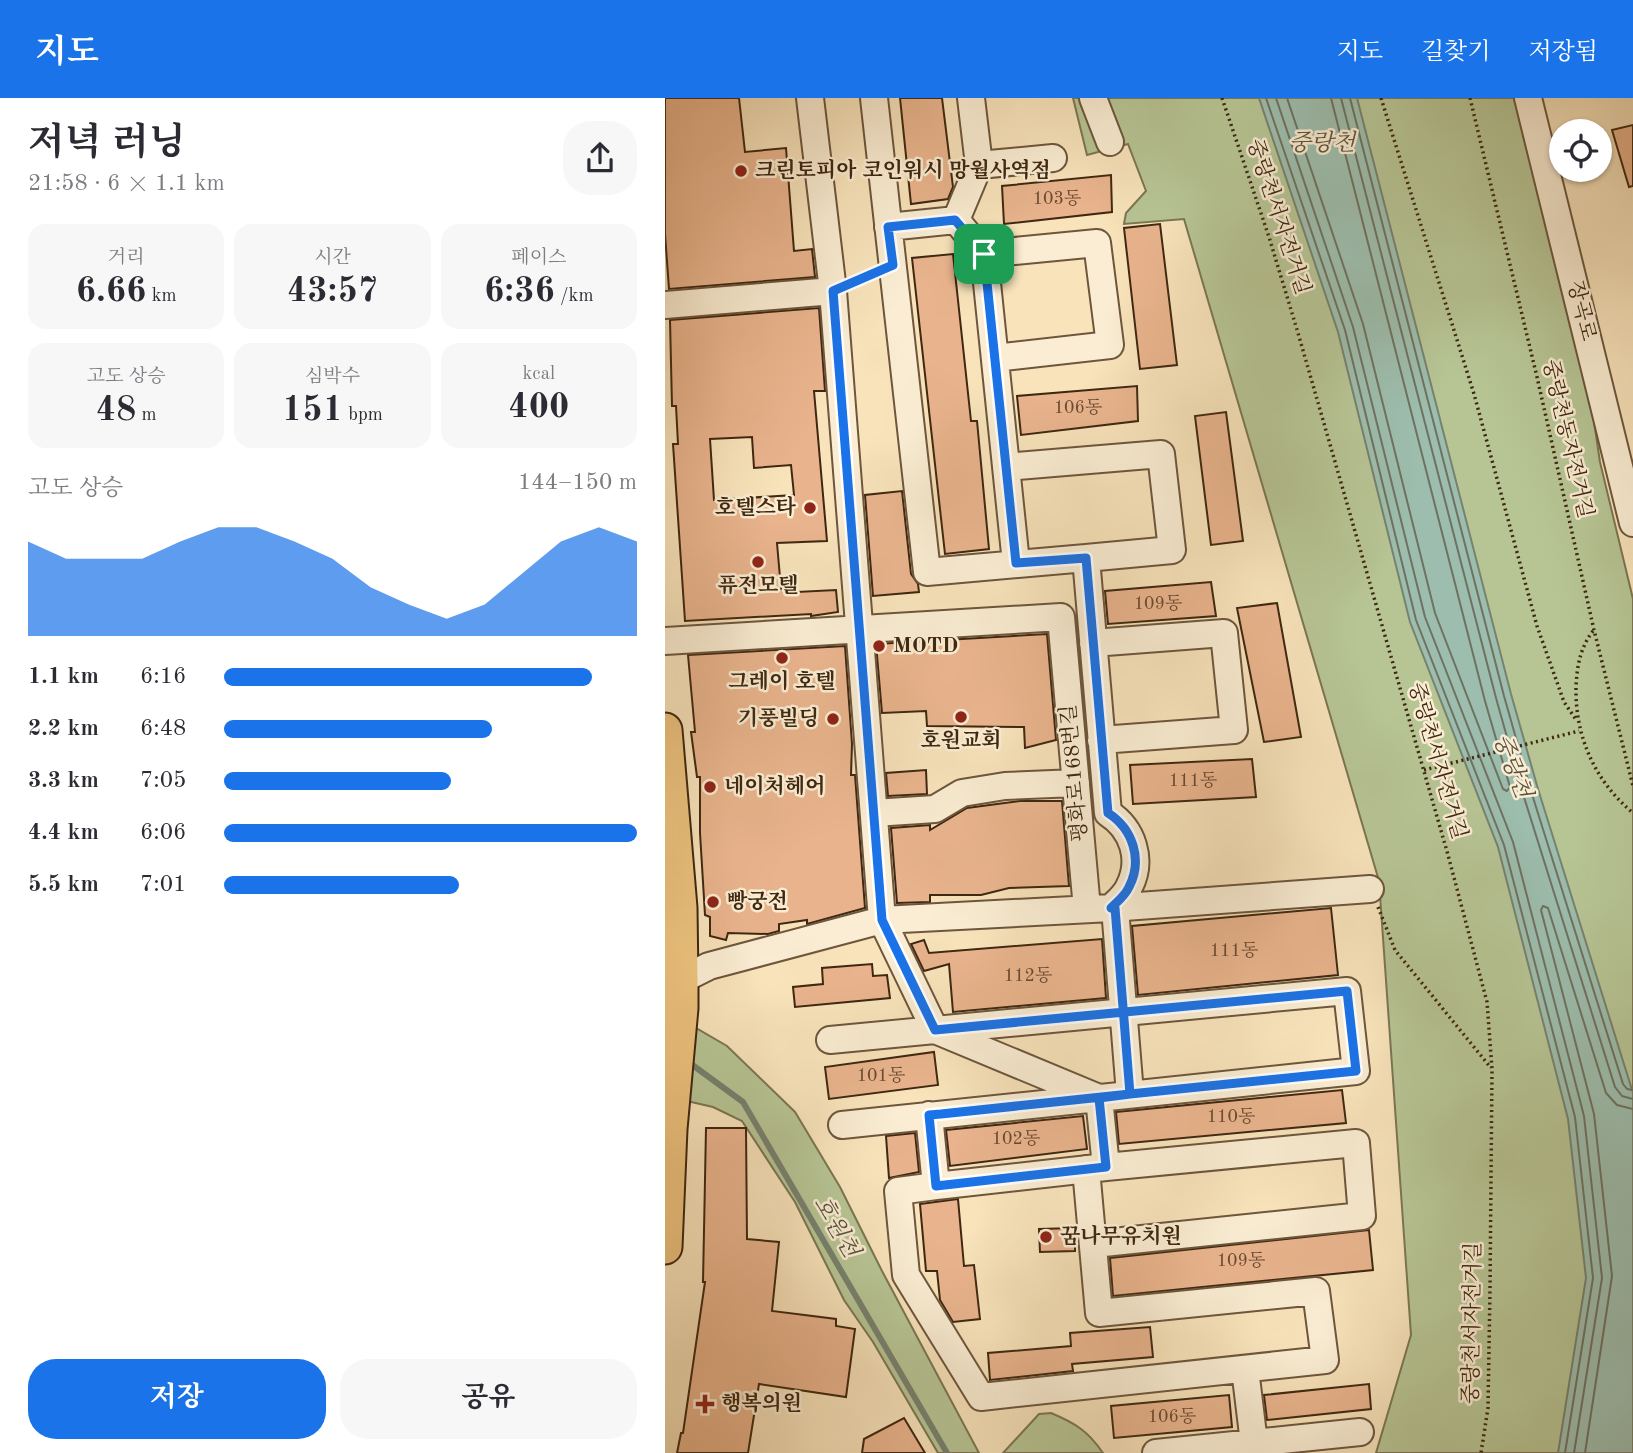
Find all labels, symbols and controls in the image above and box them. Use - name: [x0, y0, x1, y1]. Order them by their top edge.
- text: 지도: [35, 37, 99, 70]
- text: 지도: [1337, 41, 1383, 65]
- text: 길찾기: [1421, 41, 1490, 65]
- text: 저장됨: [1528, 41, 1598, 65]
- map controls: [1549, 119, 1612, 182]
- button: locate: [1549, 119, 1612, 182]
- button: share: [563, 121, 637, 195]
- text: 저녁 러닝: [28, 125, 185, 163]
- water label: 중랑천: [1289, 130, 1357, 155]
- street label: 중랑천서자전거길: [1243, 136, 1315, 297]
- place label: 크린토피아 코인워시 망월사역점: [755, 158, 1051, 182]
- marker: 크린토피아 코인워시 망월사역점: [733, 163, 749, 179]
- text: 21:58 · 6 × 1.1 km: [28, 172, 225, 195]
- house number: 103동: [1033, 189, 1081, 208]
- pin: [954, 224, 1014, 284]
- icon: arrive: [965, 235, 1003, 273]
- text: 거리: [108, 249, 145, 268]
- text: 시간: [314, 249, 351, 268]
- text: 페이스: [511, 249, 566, 268]
- text: 6.66: [76, 274, 146, 309]
- text: 43:57: [287, 274, 378, 309]
- text: 6:36: [484, 274, 555, 309]
- street label: 장곡로: [1563, 278, 1600, 343]
- text: km: [146, 287, 177, 306]
- text: /km: [555, 287, 594, 306]
- street label: 중랑천동자전거길: [1539, 357, 1597, 520]
- text: kcal: [522, 365, 555, 384]
- text: 고도 상승: [87, 368, 166, 387]
- text: 심박수: [305, 368, 360, 387]
- text: 400: [508, 390, 569, 425]
- text: 48: [96, 393, 136, 428]
- text: 151: [282, 393, 343, 428]
- house number: 106동: [1054, 398, 1102, 417]
- text: m: [136, 406, 157, 425]
- text: bpm: [343, 406, 383, 425]
- text: 144–150 m: [518, 471, 637, 494]
- text: 고도 상승: [28, 477, 123, 500]
- place label: 호텔스타: [715, 495, 797, 519]
- marker: 호텔스타: [802, 500, 818, 516]
- marker: 퓨전모텔: [750, 554, 766, 570]
- place label: 퓨전모텔: [717, 573, 799, 597]
- house number: 109동: [1134, 594, 1182, 613]
- place label: MOTD: [893, 636, 958, 657]
- marker: MOTD: [871, 638, 887, 654]
- marker: 그레이 호텔: [774, 650, 790, 666]
- text: 1.1 km: [28, 665, 99, 688]
- text: 6:16: [140, 665, 186, 688]
- place label: 그레이 호텔: [728, 669, 836, 693]
- street label: 중랑천서자전거길: [1405, 680, 1471, 842]
- street label: 평화로168번길: [1057, 703, 1091, 843]
- place label: 기풍빌딩: [738, 706, 819, 730]
- marker: 호원교회: [953, 709, 969, 725]
- marker: 기풍빌딩: [825, 711, 841, 727]
- text: 2.2 km: [28, 717, 99, 740]
- text: 6:48: [140, 717, 186, 740]
- place label: 호원교회: [920, 728, 1002, 752]
- water label: 중랑천: [1489, 730, 1537, 803]
- text: 3.3 km: [28, 769, 99, 792]
- text: 7:05: [140, 769, 186, 792]
- house number: 111동: [1169, 771, 1217, 790]
- place label: 네이처헤어: [724, 774, 825, 798]
- marker: 네이처헤어: [702, 779, 718, 795]
- text: 4.4 km: [28, 821, 99, 844]
- text: 6:06: [140, 821, 186, 844]
- text: 5.5 km: [28, 873, 99, 896]
- text: 7:01: [140, 873, 186, 896]
- place label: 빵궁전: [727, 889, 788, 913]
- marker: 빵궁전: [705, 894, 721, 910]
- house number: 111동: [1210, 941, 1258, 960]
- house number: 112동: [1004, 966, 1052, 985]
- house number: 101동: [857, 1066, 905, 1085]
- house number: 110동: [1207, 1107, 1255, 1126]
- house number: 102동: [992, 1129, 1040, 1148]
- water label: 호원천: [809, 1191, 865, 1263]
- place label: 꿈나무유치원: [1060, 1224, 1182, 1248]
- marker: 꿈나무유치원: [1038, 1229, 1054, 1245]
- street label: 중랑천서자전거길: [1459, 1242, 1485, 1404]
- house number: 109동: [1217, 1251, 1265, 1270]
- button: 저장: [28, 1359, 326, 1439]
- button: 공유: [340, 1359, 637, 1439]
- place label: 행복의원: [721, 1391, 802, 1415]
- marker: 행복의원: [695, 1394, 715, 1414]
- house number: 106동: [1148, 1407, 1196, 1426]

